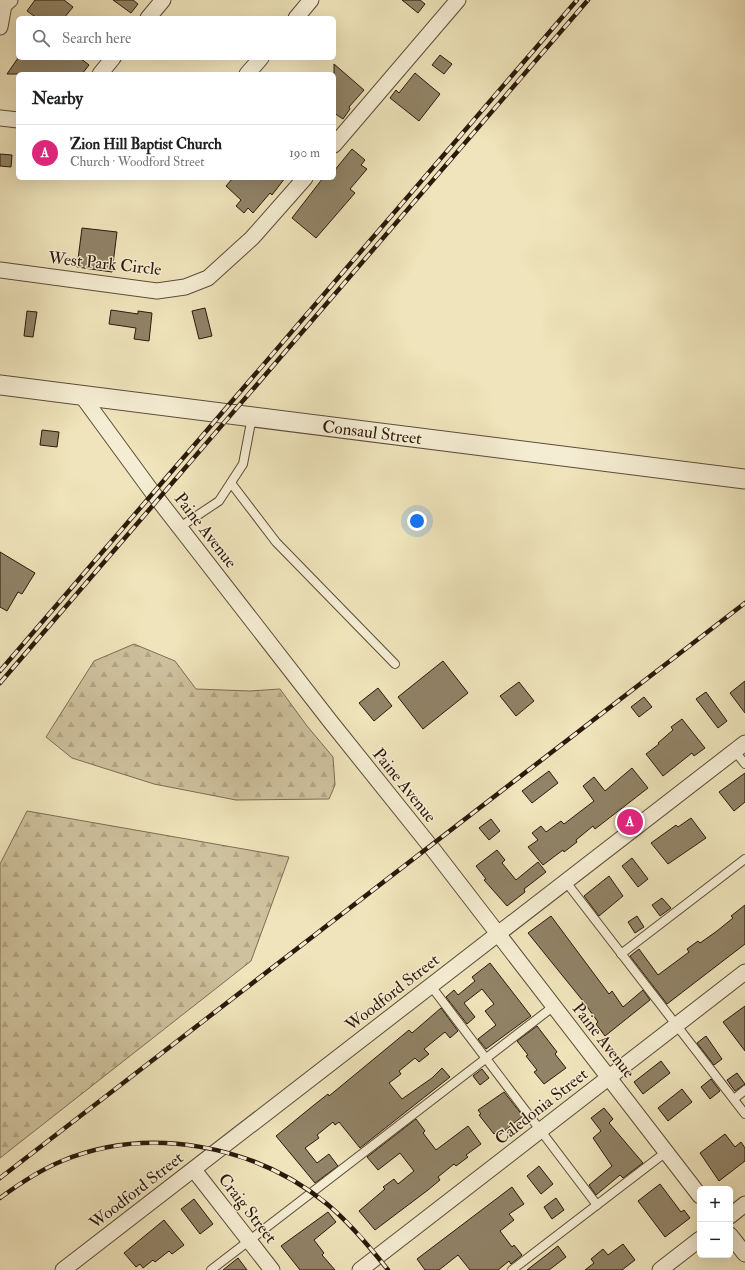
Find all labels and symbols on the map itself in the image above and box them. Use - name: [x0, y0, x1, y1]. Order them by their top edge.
- street label: West Park Circle: [46, 247, 163, 280]
- street label: Consaul Street: [321, 416, 423, 449]
- street label: Paine Avenue: [170, 488, 241, 572]
- your location: [407, 511, 427, 531]
- street label: Paine Avenue: [368, 744, 441, 827]
- pin: A: [617, 807, 643, 837]
- street label: Woodford Street: [340, 949, 444, 1036]
- street label: Paine Avenue: [568, 998, 639, 1082]
- street label: Caledonia Street: [491, 1063, 592, 1149]
- street label: Woodford Street: [84, 1147, 188, 1234]
- street label: Craig Street: [214, 1169, 282, 1248]

